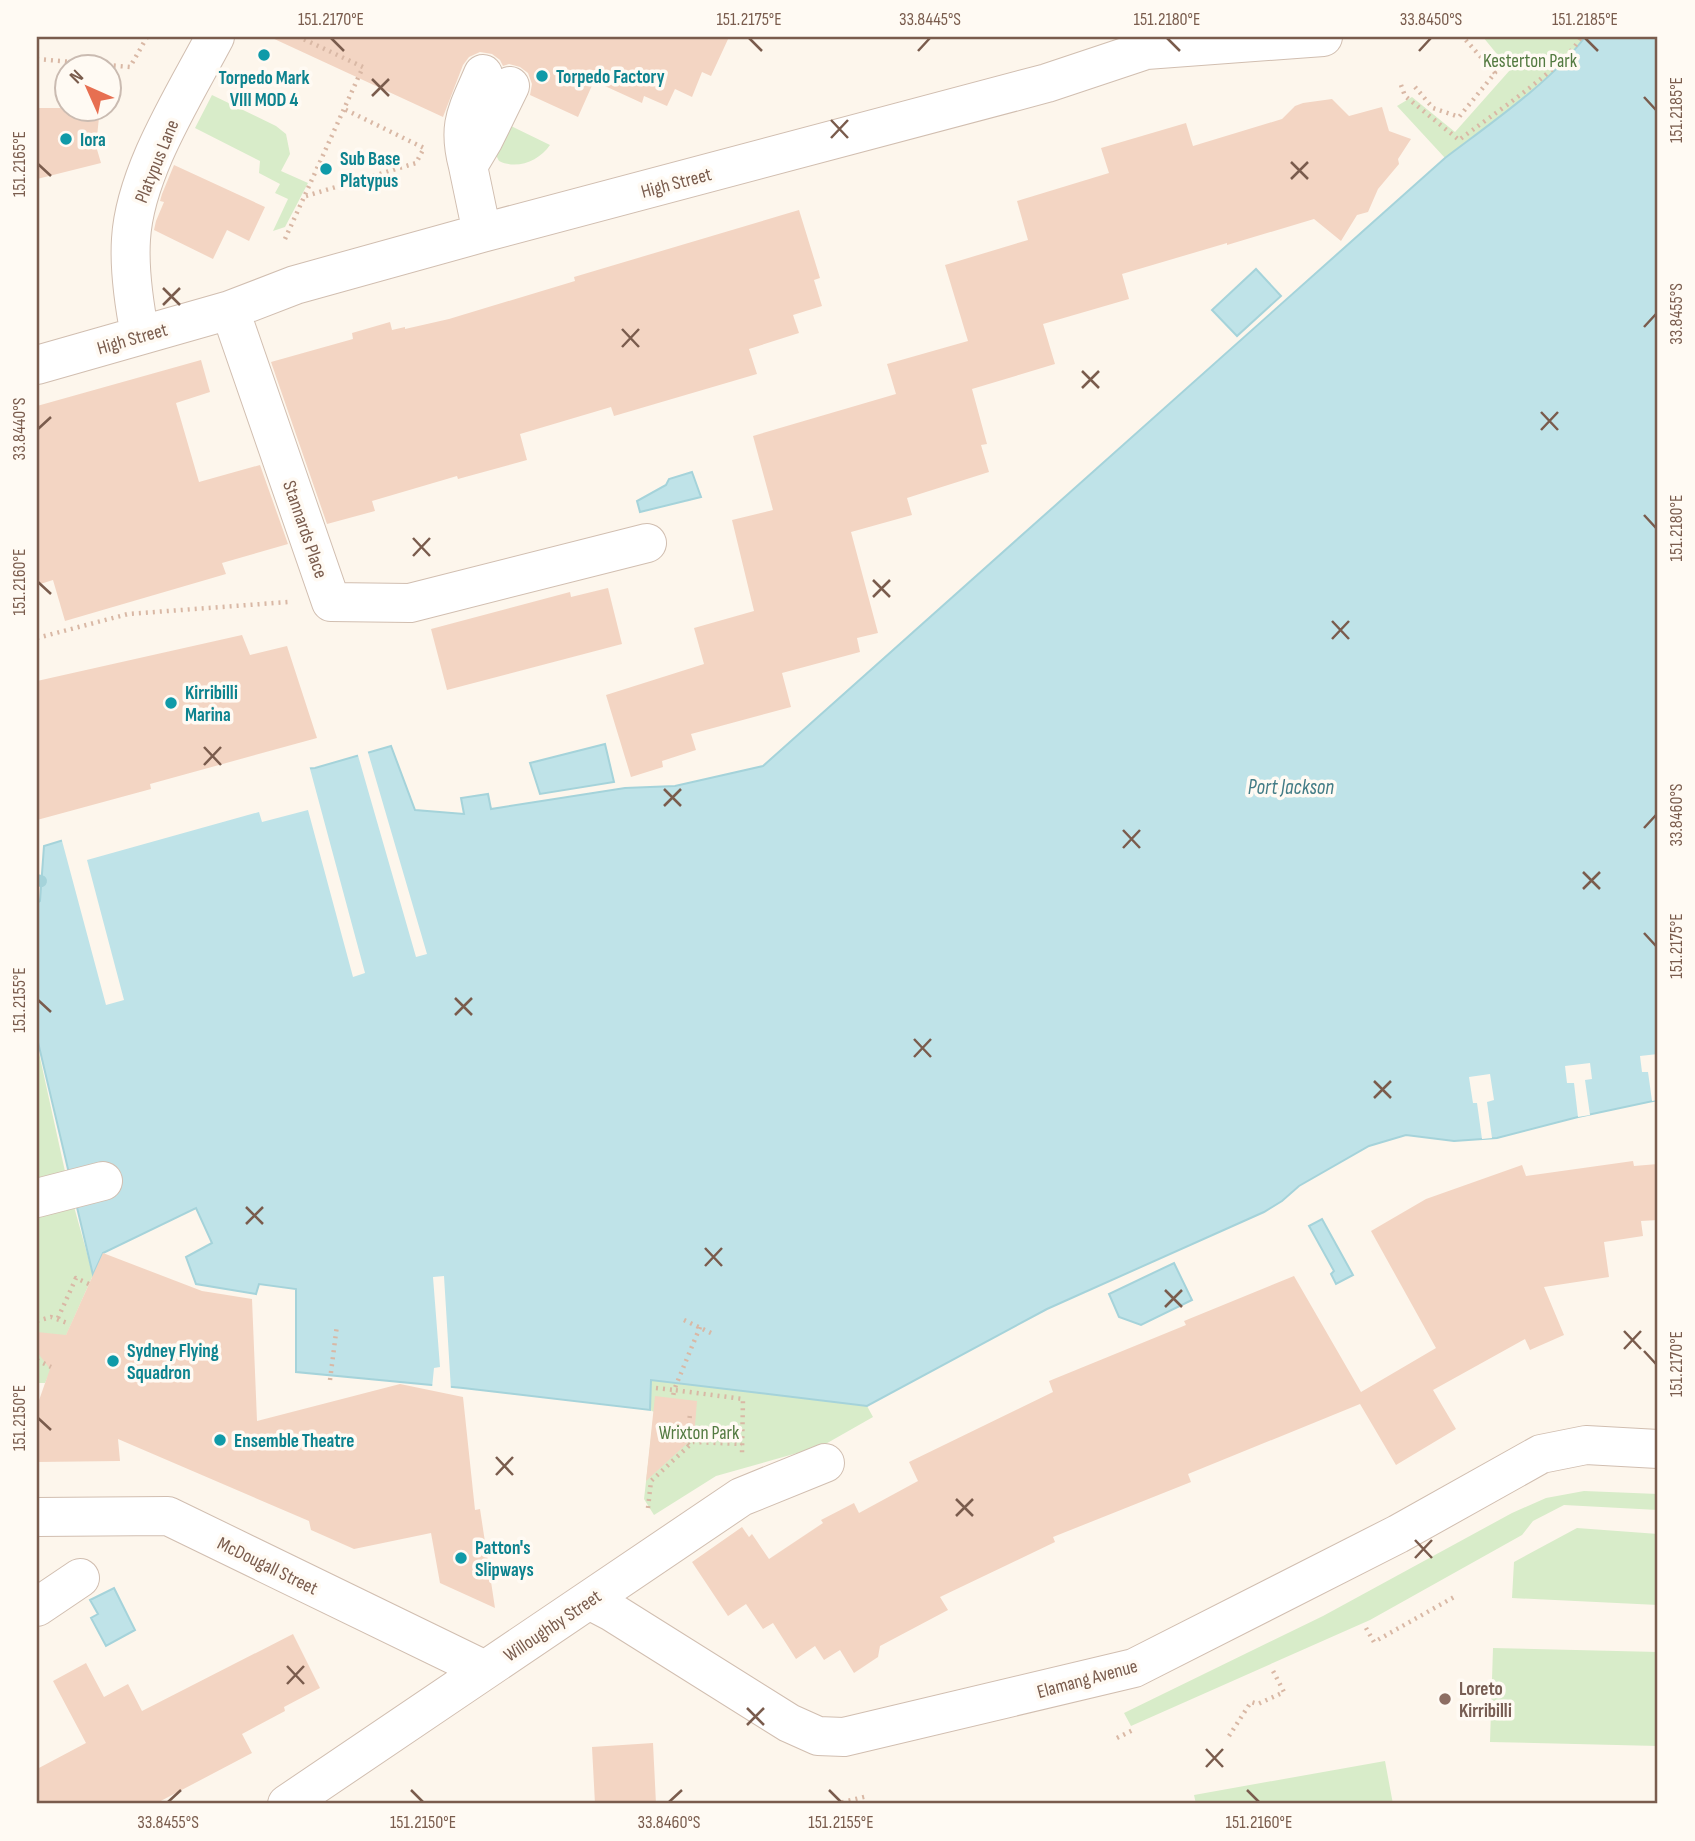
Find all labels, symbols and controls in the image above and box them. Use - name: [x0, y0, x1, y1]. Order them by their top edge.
- text: 151.2170°E: [298, 9, 364, 30]
- text: 151.2175°E: [716, 9, 782, 30]
- text: 33.8445°S: [899, 9, 961, 30]
- text: 151.2180°E: [1134, 9, 1200, 30]
- text: 33.8450°S: [1400, 9, 1463, 30]
- text: 151.2185°E: [1552, 9, 1618, 30]
- marker: Torpedo Mark VIII MOD 4: [256, 47, 272, 63]
- park label: Kesterton Park: [1483, 50, 1578, 73]
- north arrow: [52, 52, 122, 122]
- text: N: [65, 65, 89, 89]
- place label: Torpedo Factory: [556, 66, 665, 89]
- place label: Torpedo Mark VIII MOD 4: [219, 67, 309, 112]
- marker: Torpedo Factory: [534, 68, 550, 84]
- text: 151.2185°E: [1666, 77, 1687, 143]
- street label: Platypus Lane: [130, 117, 185, 207]
- place label: Iora: [80, 129, 106, 152]
- text: 151.2165°E: [9, 131, 30, 197]
- marker: Iora: [58, 131, 74, 147]
- place label: Sub Base Platypus: [340, 148, 400, 193]
- marker: Sub Base Platypus: [318, 161, 334, 177]
- street label: High Street: [639, 163, 714, 204]
- text: 33.8455°S: [1666, 283, 1687, 345]
- street label: High Street: [95, 318, 170, 360]
- text: 33.8440°S: [9, 397, 30, 460]
- street label: Stannards Place: [277, 478, 332, 581]
- text: 151.2180°E: [1666, 495, 1687, 561]
- text: 151.2160°E: [9, 549, 30, 615]
- place label: Kirribilli Marina: [185, 682, 238, 727]
- marker: Kirribilli Marina: [163, 695, 179, 711]
- water label: Port Jackson: [1248, 775, 1334, 800]
- text: 33.8460°S: [1666, 783, 1687, 847]
- text: 151.2175°E: [1666, 913, 1687, 979]
- text: 151.2155°E: [9, 967, 30, 1033]
- text: 151.2170°E: [1666, 1331, 1687, 1397]
- place label: Sydney Flying Squadron: [127, 1340, 219, 1385]
- marker: Sydney Flying Squadron: [105, 1353, 121, 1369]
- text: 151.2150°E: [9, 1385, 30, 1451]
- park label: Wrixton Park: [659, 1422, 740, 1445]
- place label: Ensemble Theatre: [234, 1430, 354, 1453]
- marker: Ensemble Theatre: [212, 1432, 228, 1448]
- street label: McDougall Street: [213, 1532, 322, 1601]
- place label: Patton's Slipways: [475, 1537, 534, 1582]
- marker: Patton's Slipways: [453, 1550, 469, 1566]
- street label: Willoughby Street: [500, 1585, 606, 1667]
- street label: Elamang Avenue: [1034, 1655, 1140, 1704]
- place label: Loreto Kirribilli: [1459, 1678, 1512, 1723]
- marker: Loreto Kirribilli: [1437, 1691, 1453, 1707]
- text: 33.8455°S: [137, 1812, 199, 1833]
- text: 151.2150°E: [390, 1812, 456, 1833]
- text: 33.8460°S: [637, 1812, 701, 1833]
- text: 151.2155°E: [808, 1812, 874, 1833]
- text: 151.2160°E: [1226, 1812, 1292, 1833]

